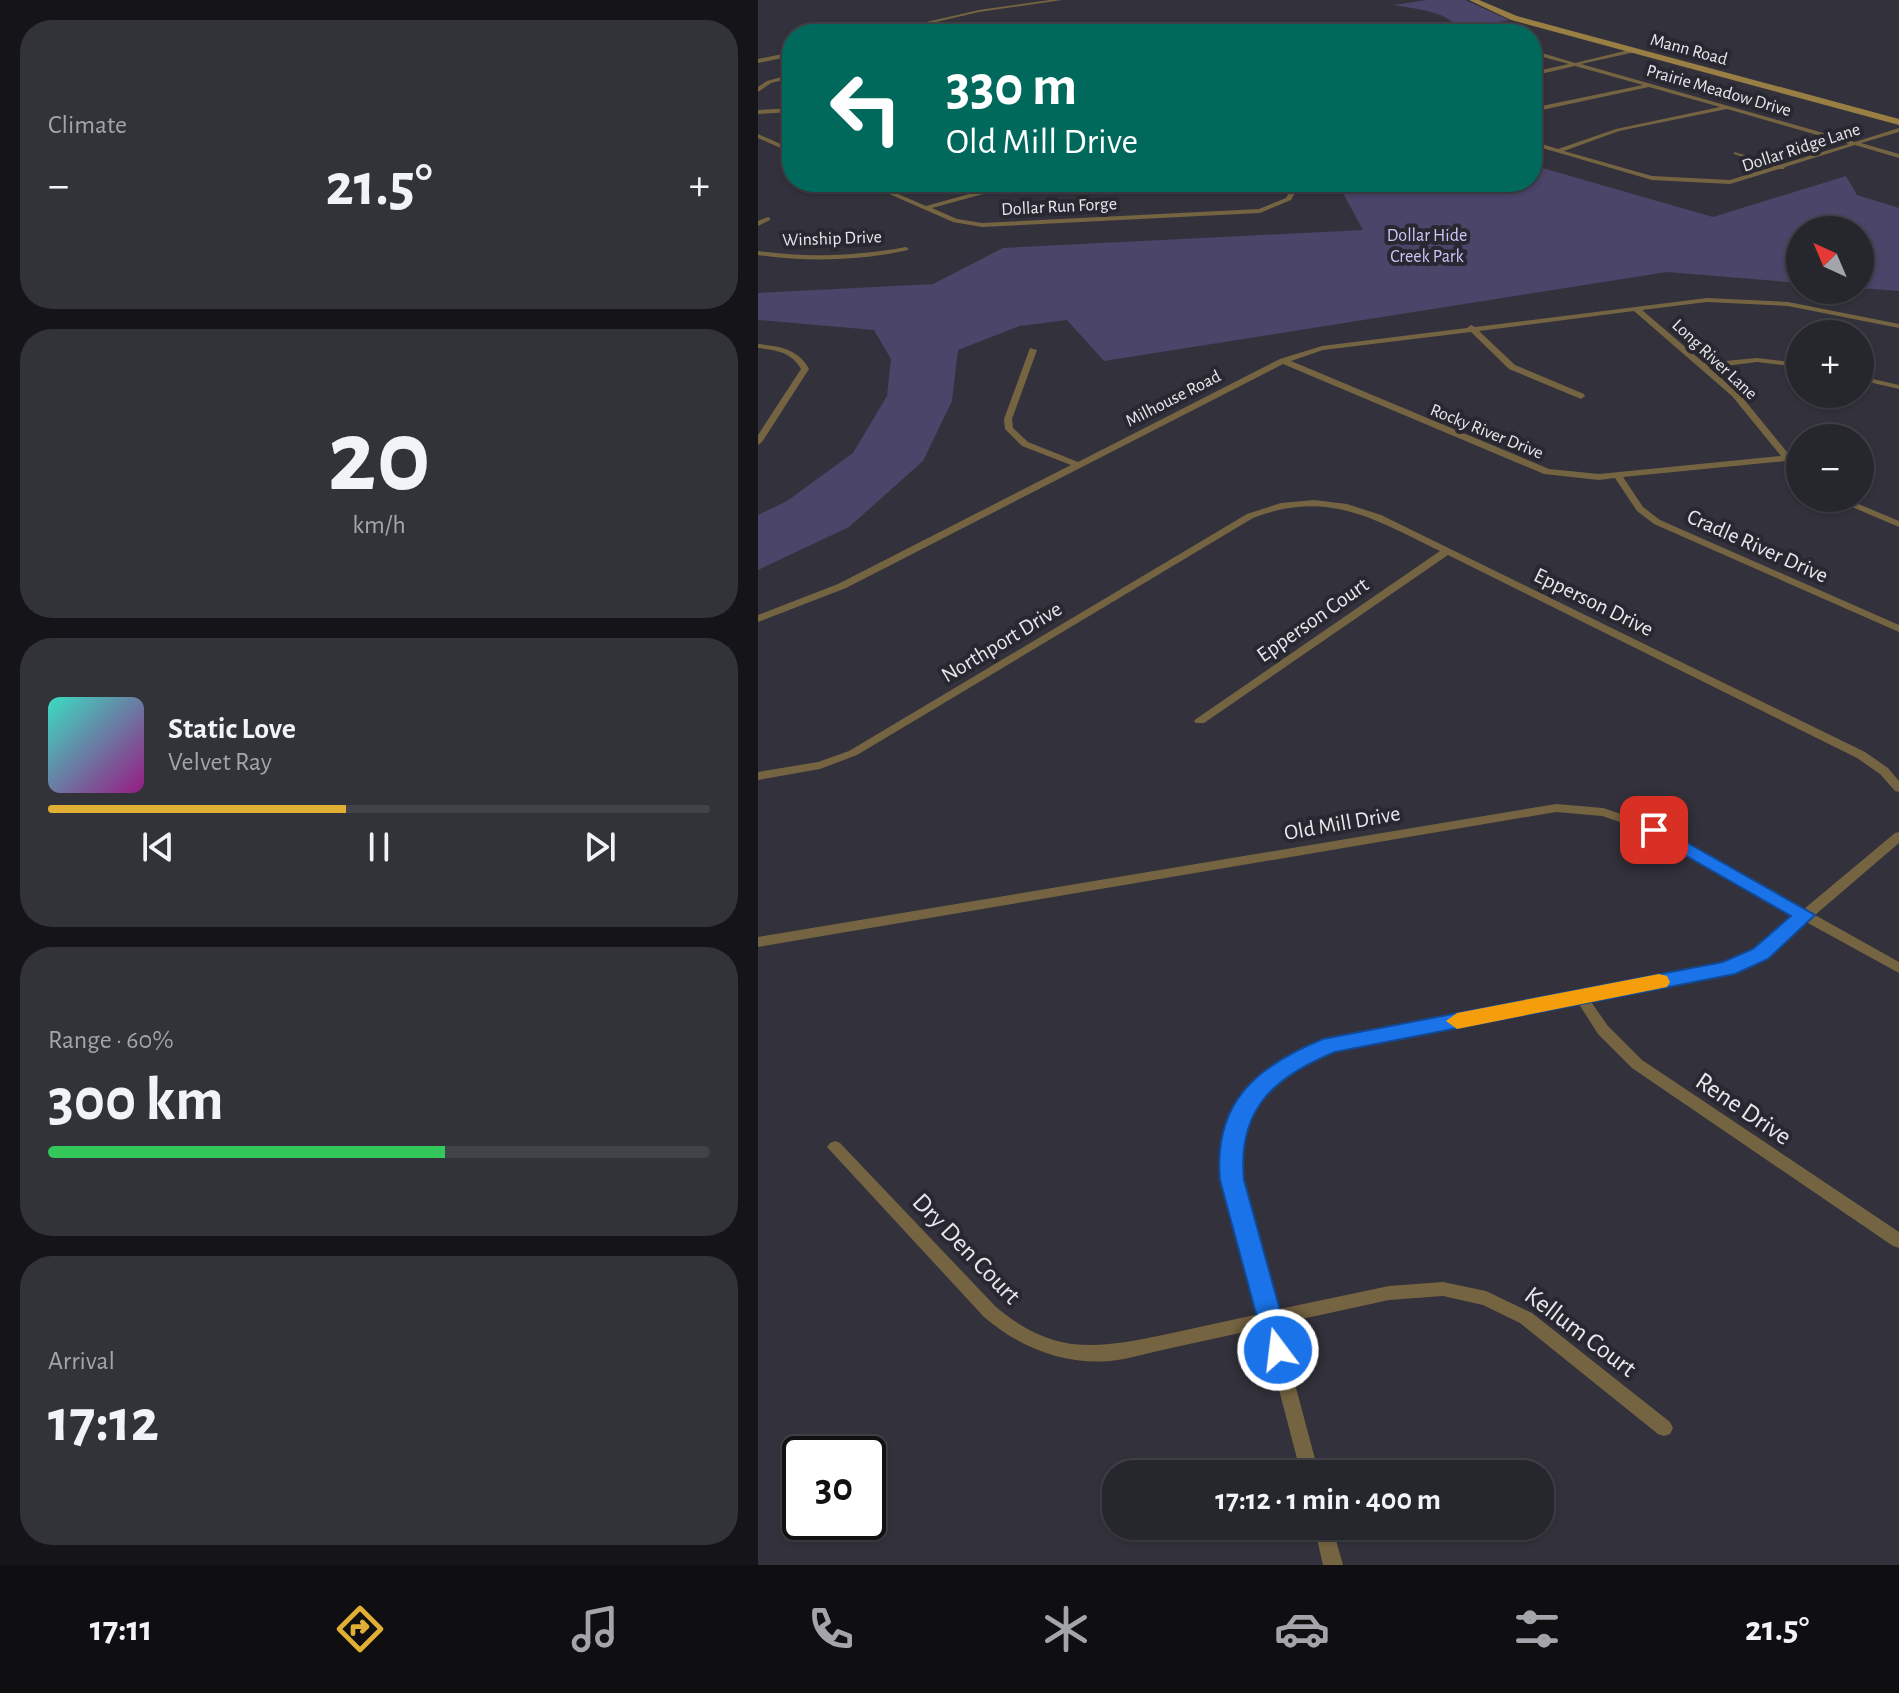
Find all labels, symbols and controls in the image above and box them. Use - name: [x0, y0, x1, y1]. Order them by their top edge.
- street label: Mann Road: [1648, 31, 1729, 69]
- icon: left: [814, 56, 918, 160]
- text: 330 m: [946, 59, 1077, 115]
- street label: Prairie Meadow Drive: [1644, 62, 1793, 120]
- text: Climate: [48, 112, 127, 138]
- street label: Dollar Ridge Lane: [1740, 120, 1863, 176]
- text: Old Mill Drive: [946, 124, 1138, 160]
- text: 21.5°: [325, 156, 433, 216]
- text: −: [48, 164, 69, 208]
- text: +: [689, 164, 710, 208]
- street label: Dollar Run Forge: [1001, 195, 1117, 219]
- north arrow: [1786, 216, 1874, 304]
- map controls: [1786, 216, 1874, 512]
- park label: Dollar Hide Creek Park: [1387, 227, 1467, 266]
- street label: Winship Drive: [782, 228, 882, 250]
- street label: Long River Lane: [1668, 316, 1760, 403]
- button: +: [1786, 320, 1874, 408]
- street label: Milhouse Road: [1123, 367, 1224, 431]
- street label: Rocky River Drive: [1428, 401, 1546, 463]
- text: 20: [327, 406, 431, 510]
- button: −: [1786, 424, 1874, 512]
- street label: Cradle River Drive: [1684, 505, 1831, 587]
- text: km/h: [352, 512, 406, 538]
- street label: Epperson Drive: [1530, 564, 1657, 640]
- street label: Epperson Court: [1253, 573, 1372, 666]
- street label: Northport Drive: [938, 597, 1065, 686]
- text: Static Love: [168, 714, 296, 744]
- text: Velvet Ray: [168, 749, 272, 775]
- pin: [1620, 796, 1688, 864]
- street label: Old Mill Drive: [1282, 802, 1402, 844]
- icon: arrive: [1632, 808, 1676, 852]
- icon: previous: [136, 825, 180, 869]
- icon: pause: [357, 825, 401, 869]
- icon: next: [578, 825, 622, 869]
- text: Range · 60%: [48, 1027, 174, 1053]
- street label: Rene Drive: [1691, 1068, 1796, 1150]
- text: 300 km: [48, 1071, 224, 1131]
- street label: Dry Den Court: [907, 1188, 1025, 1309]
- street label: Kellum Court: [1520, 1282, 1641, 1382]
- position arrow: [1236, 1308, 1320, 1392]
- text: Arrival: [48, 1348, 115, 1374]
- text: 17:12: [48, 1392, 159, 1452]
- speed limit sign: 30: [782, 1436, 886, 1540]
- text: 17:12 · 1 min · 400 m: [1215, 1485, 1441, 1515]
- icon: directions: [332, 1601, 388, 1657]
- icon: music: [567, 1601, 623, 1657]
- icon: phone: [803, 1601, 859, 1657]
- icon: climate: [1038, 1601, 1094, 1657]
- icon: car: [1274, 1601, 1330, 1657]
- icon: filters: [1509, 1601, 1565, 1657]
- text: 17:11: [90, 1611, 152, 1647]
- text: 21.5°: [1745, 1611, 1809, 1647]

